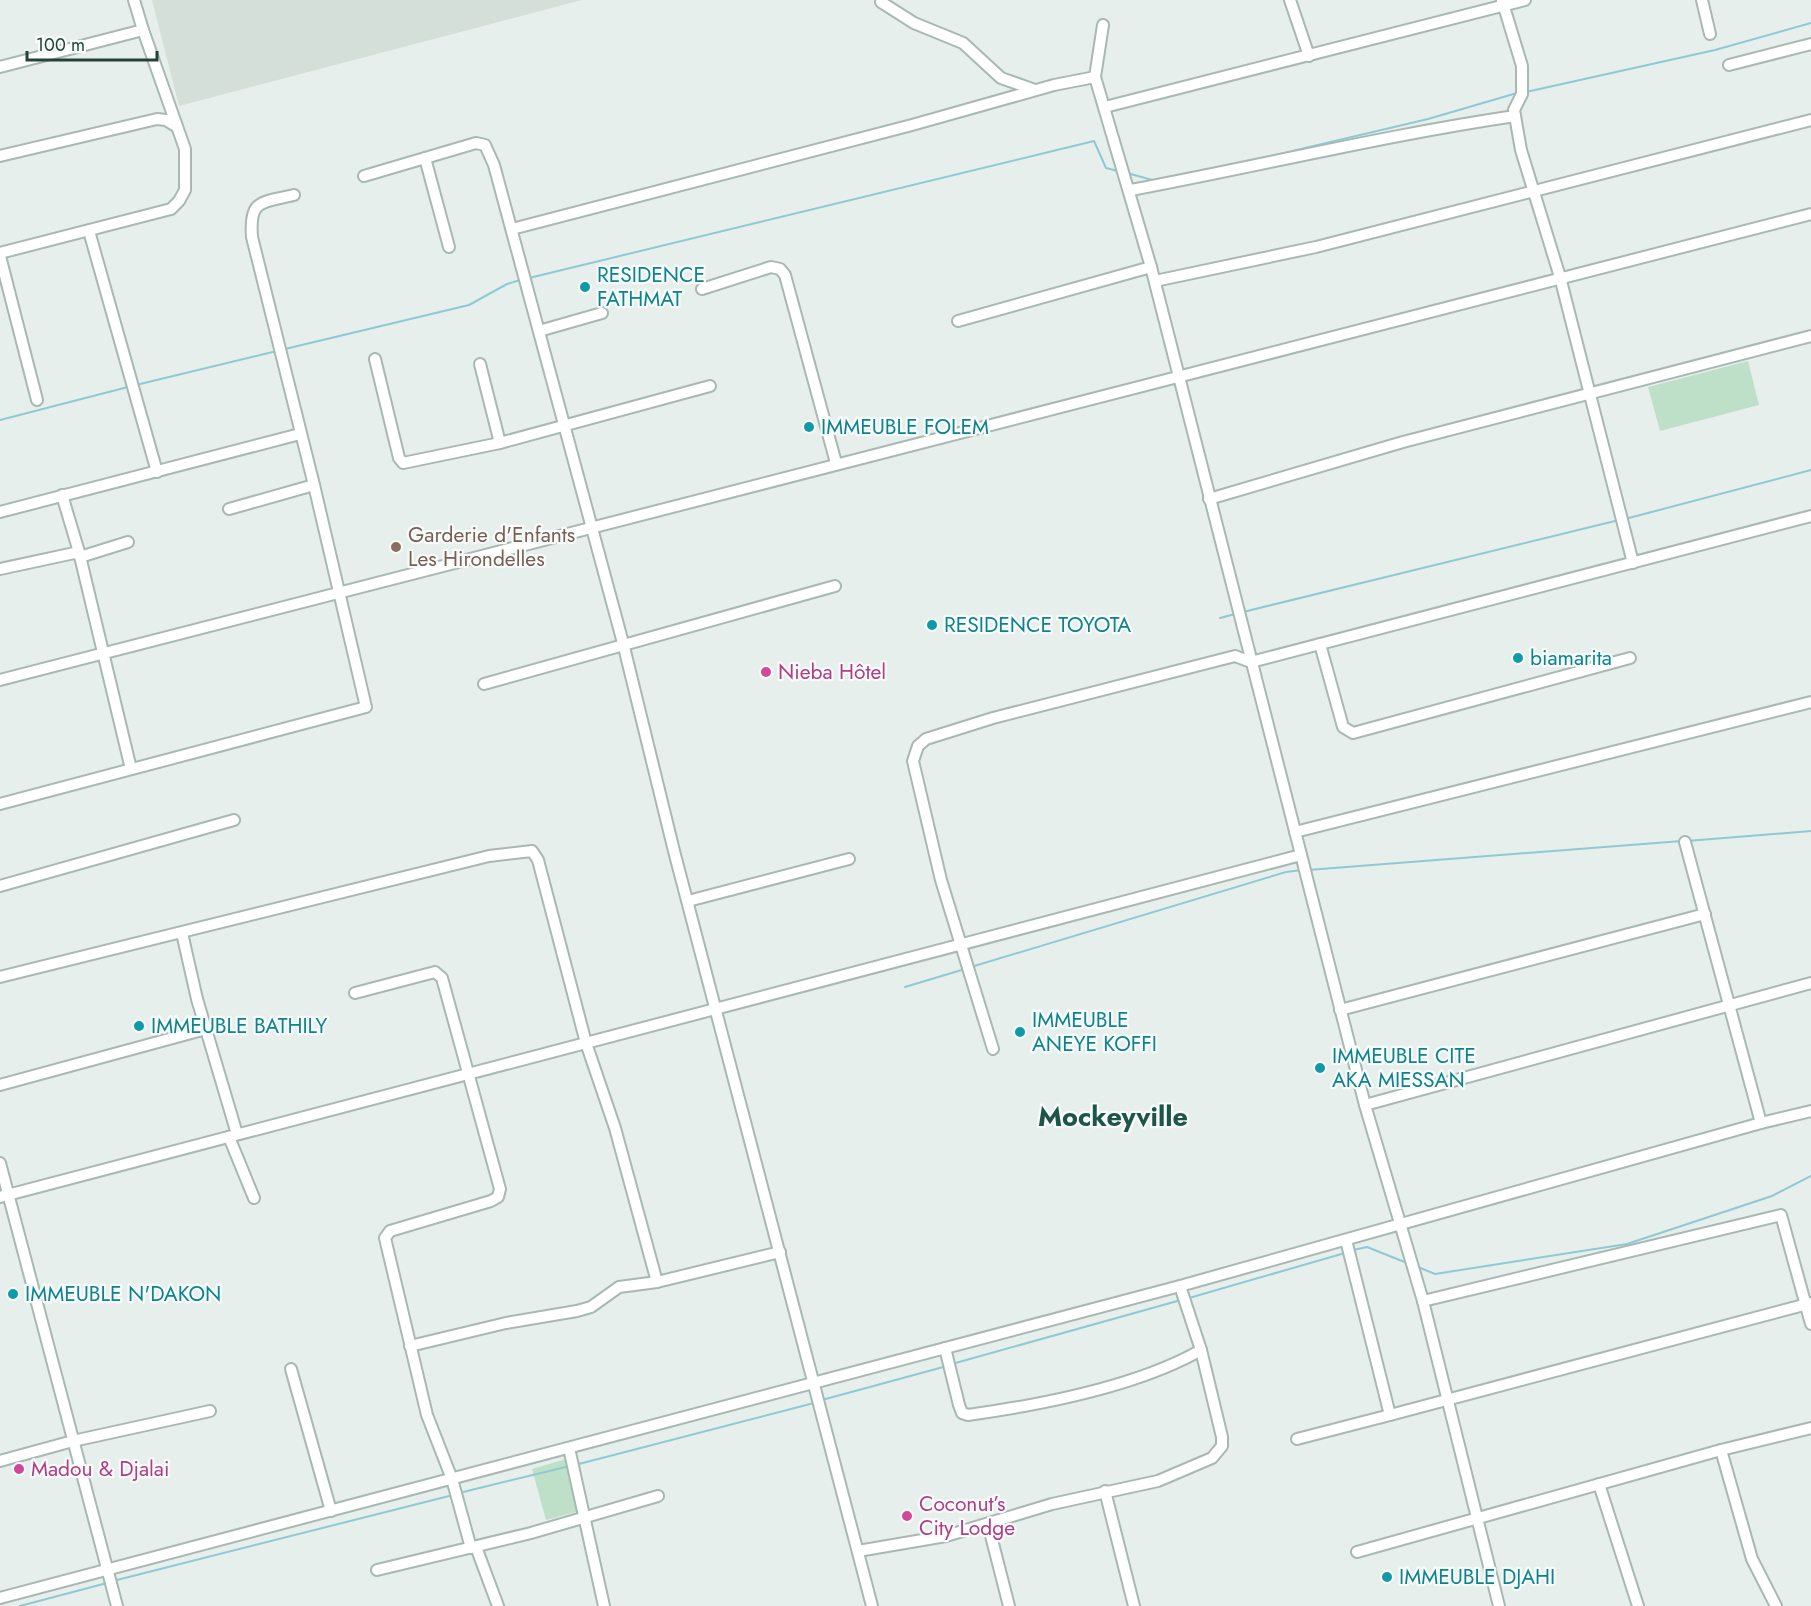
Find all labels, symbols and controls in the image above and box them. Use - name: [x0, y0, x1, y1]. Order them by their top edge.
- scale bar: [27, 24, 158, 62]
- text: 100 m: [36, 32, 85, 58]
- place label: RESIDENCE FATHMAT: [597, 260, 705, 314]
- marker: RESIDENCE FATHMAT: [578, 280, 592, 294]
- place label: IMMEUBLE FOLEM: [821, 412, 989, 442]
- marker: IMMEUBLE FOLEM: [802, 420, 816, 434]
- place label: Garderie d'Enfants Les Hirondelles: [408, 520, 575, 574]
- marker: Garderie d'Enfants Les Hirondelles: [389, 540, 403, 554]
- place label: RESIDENCE TOYOTA: [944, 610, 1131, 640]
- marker: RESIDENCE TOYOTA: [925, 618, 939, 632]
- place label: biamarita: [1530, 643, 1612, 673]
- marker: biamarita: [1511, 651, 1525, 665]
- place label: Nieba Hôtel: [778, 657, 886, 687]
- marker: Nieba Hôtel: [759, 665, 773, 679]
- place label: IMMEUBLE ANEYE KOFFI: [1032, 1005, 1157, 1059]
- place label: IMMEUBLE BATHILY: [151, 1011, 328, 1041]
- marker: IMMEUBLE BATHILY: [132, 1019, 146, 1033]
- marker: IMMEUBLE ANEYE KOFFI: [1013, 1025, 1027, 1039]
- place label: IMMEUBLE CITE AKA MIESSAN: [1332, 1041, 1476, 1095]
- marker: IMMEUBLE CITE AKA MIESSAN: [1313, 1061, 1327, 1075]
- district label: Mockeyville: [1038, 1097, 1188, 1136]
- place label: IMMEUBLE N'DAKON: [25, 1279, 221, 1309]
- marker: IMMEUBLE N'DAKON: [6, 1287, 20, 1301]
- place label: Madou & Djalai: [31, 1454, 169, 1484]
- marker: Madou & Djalai: [12, 1462, 26, 1476]
- place label: Coconut’s City Lodge: [919, 1489, 1015, 1543]
- marker: Coconut’s City Lodge: [900, 1509, 914, 1523]
- place label: IMMEUBLE DJAHI: [1399, 1562, 1555, 1592]
- marker: IMMEUBLE DJAHI: [1380, 1570, 1394, 1584]

